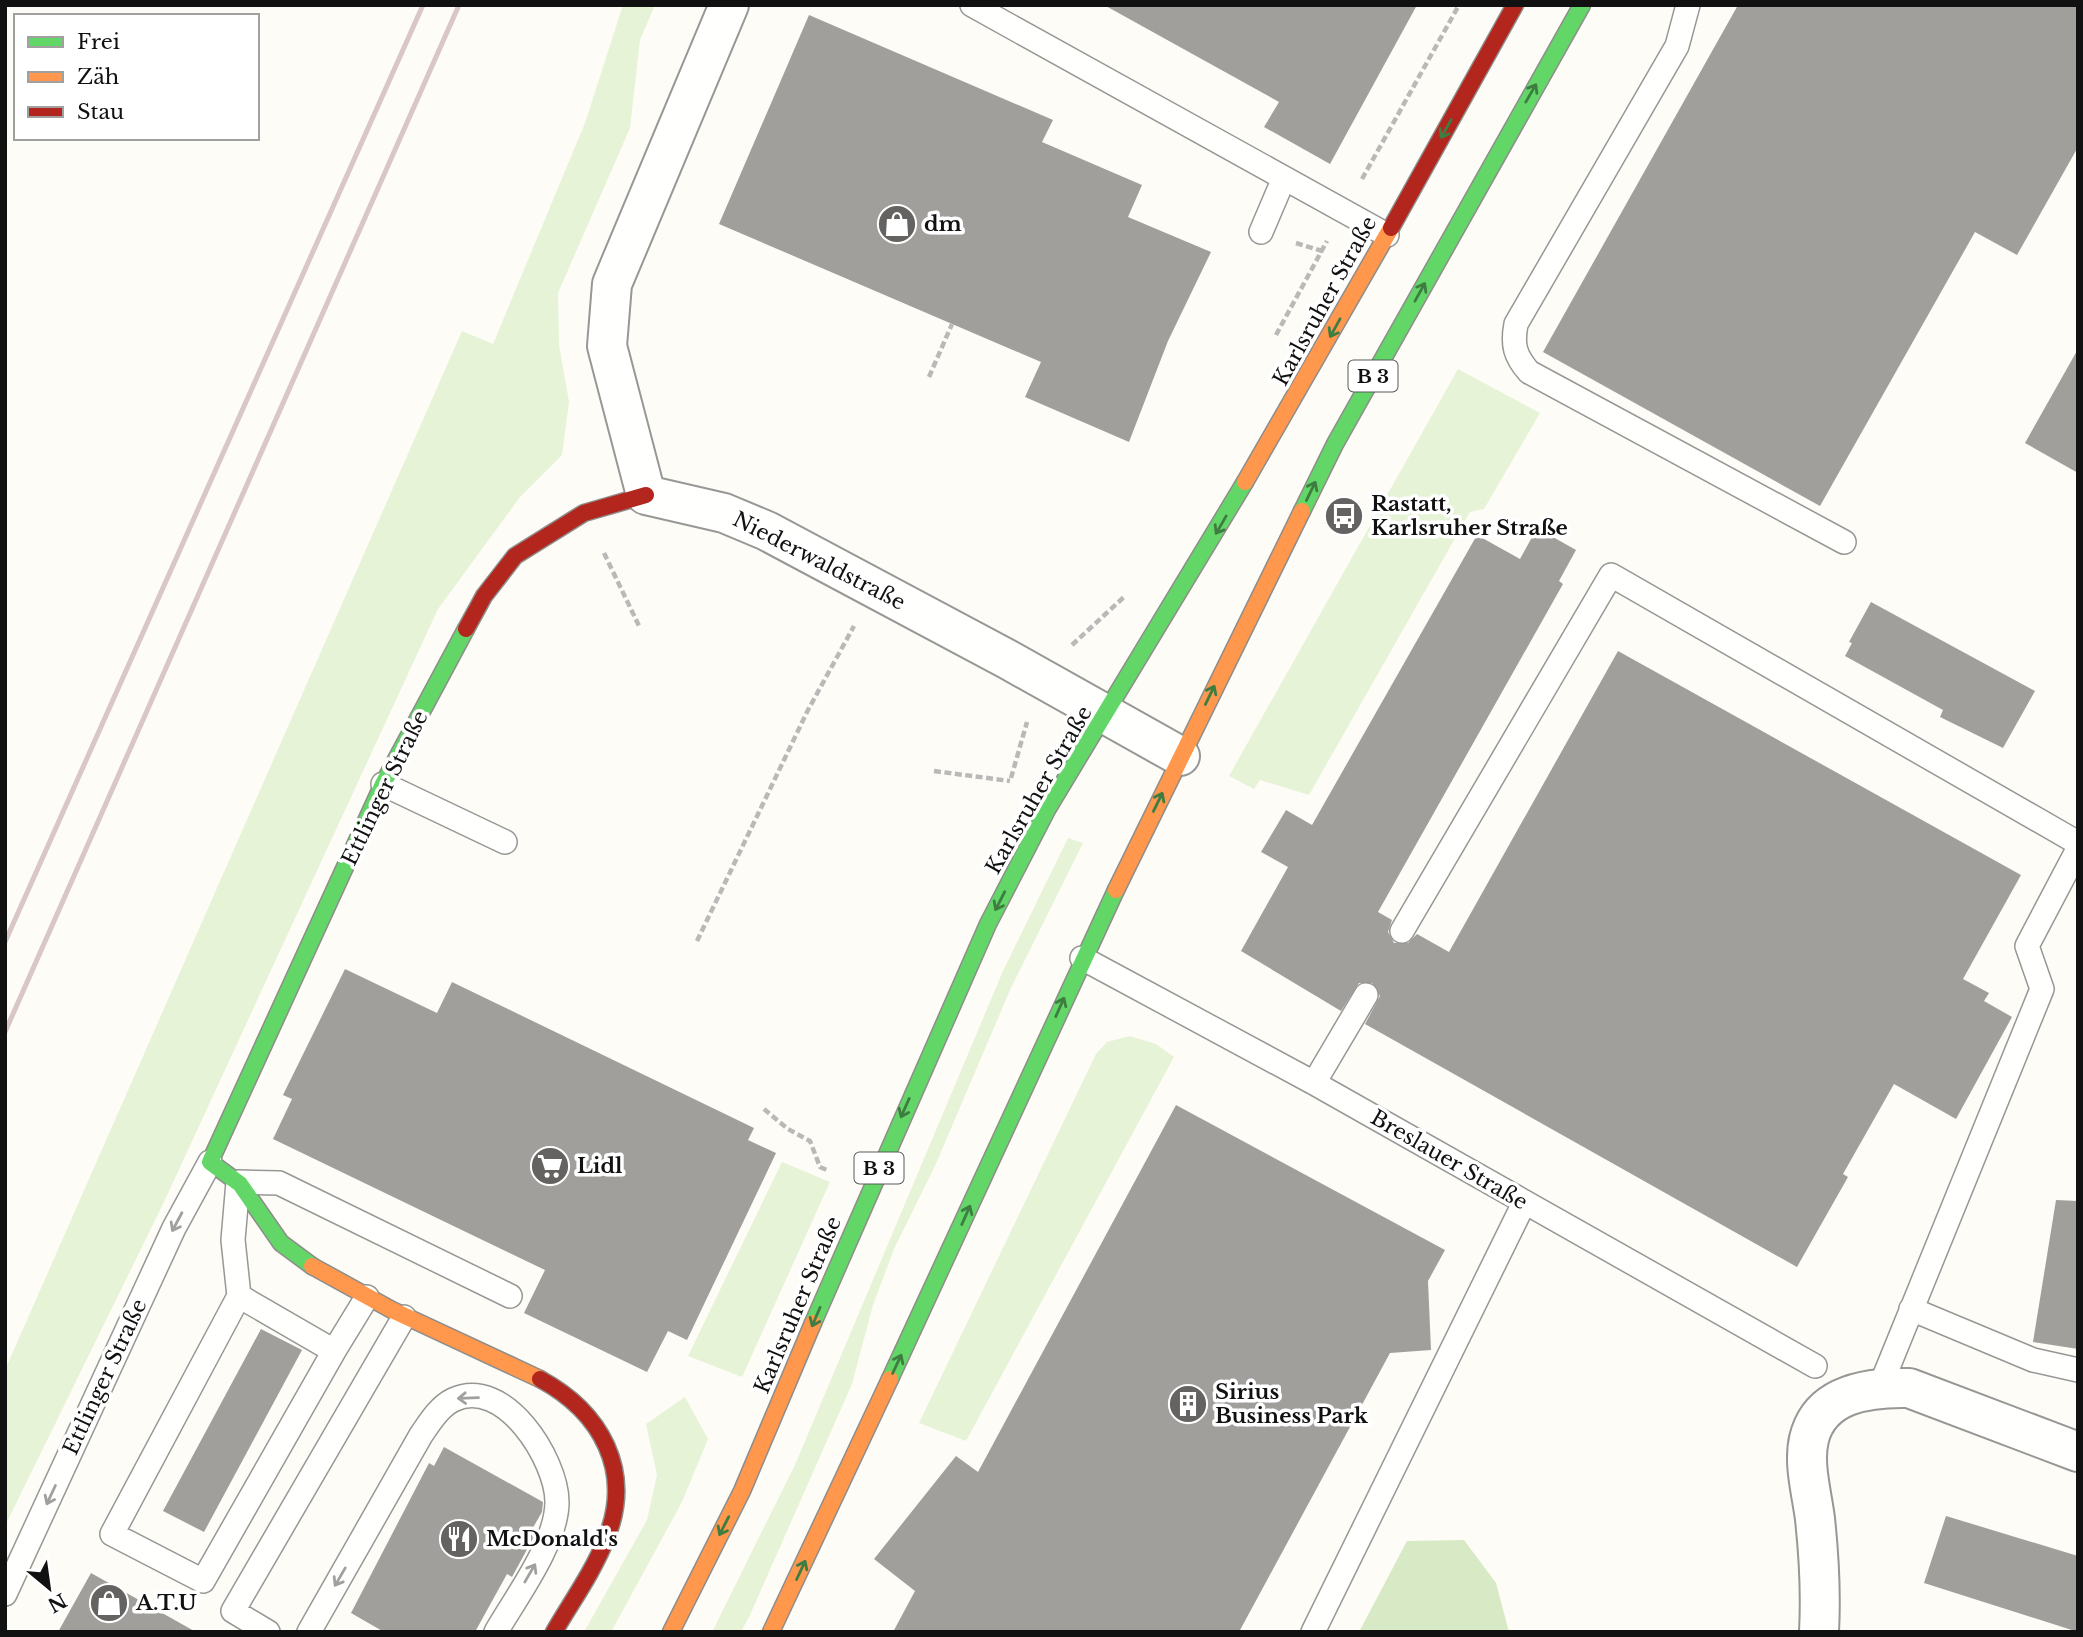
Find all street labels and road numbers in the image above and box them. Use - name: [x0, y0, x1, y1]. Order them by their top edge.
- street label: Karlsruher Straße: [1268, 212, 1382, 390]
- road number: B 3: [1348, 360, 1398, 392]
- street label: Niederwaldstraße: [728, 506, 910, 616]
- street label: Karlsruher Straße: [980, 701, 1098, 879]
- street label: Ettlinger Straße: [336, 706, 434, 870]
- street label: Breslauer Straße: [1366, 1105, 1532, 1215]
- road number: B 3: [854, 1152, 903, 1184]
- street label: Karlsruher Straße: [749, 1213, 847, 1397]
- street label: Ettlinger Straße: [58, 1295, 152, 1459]

